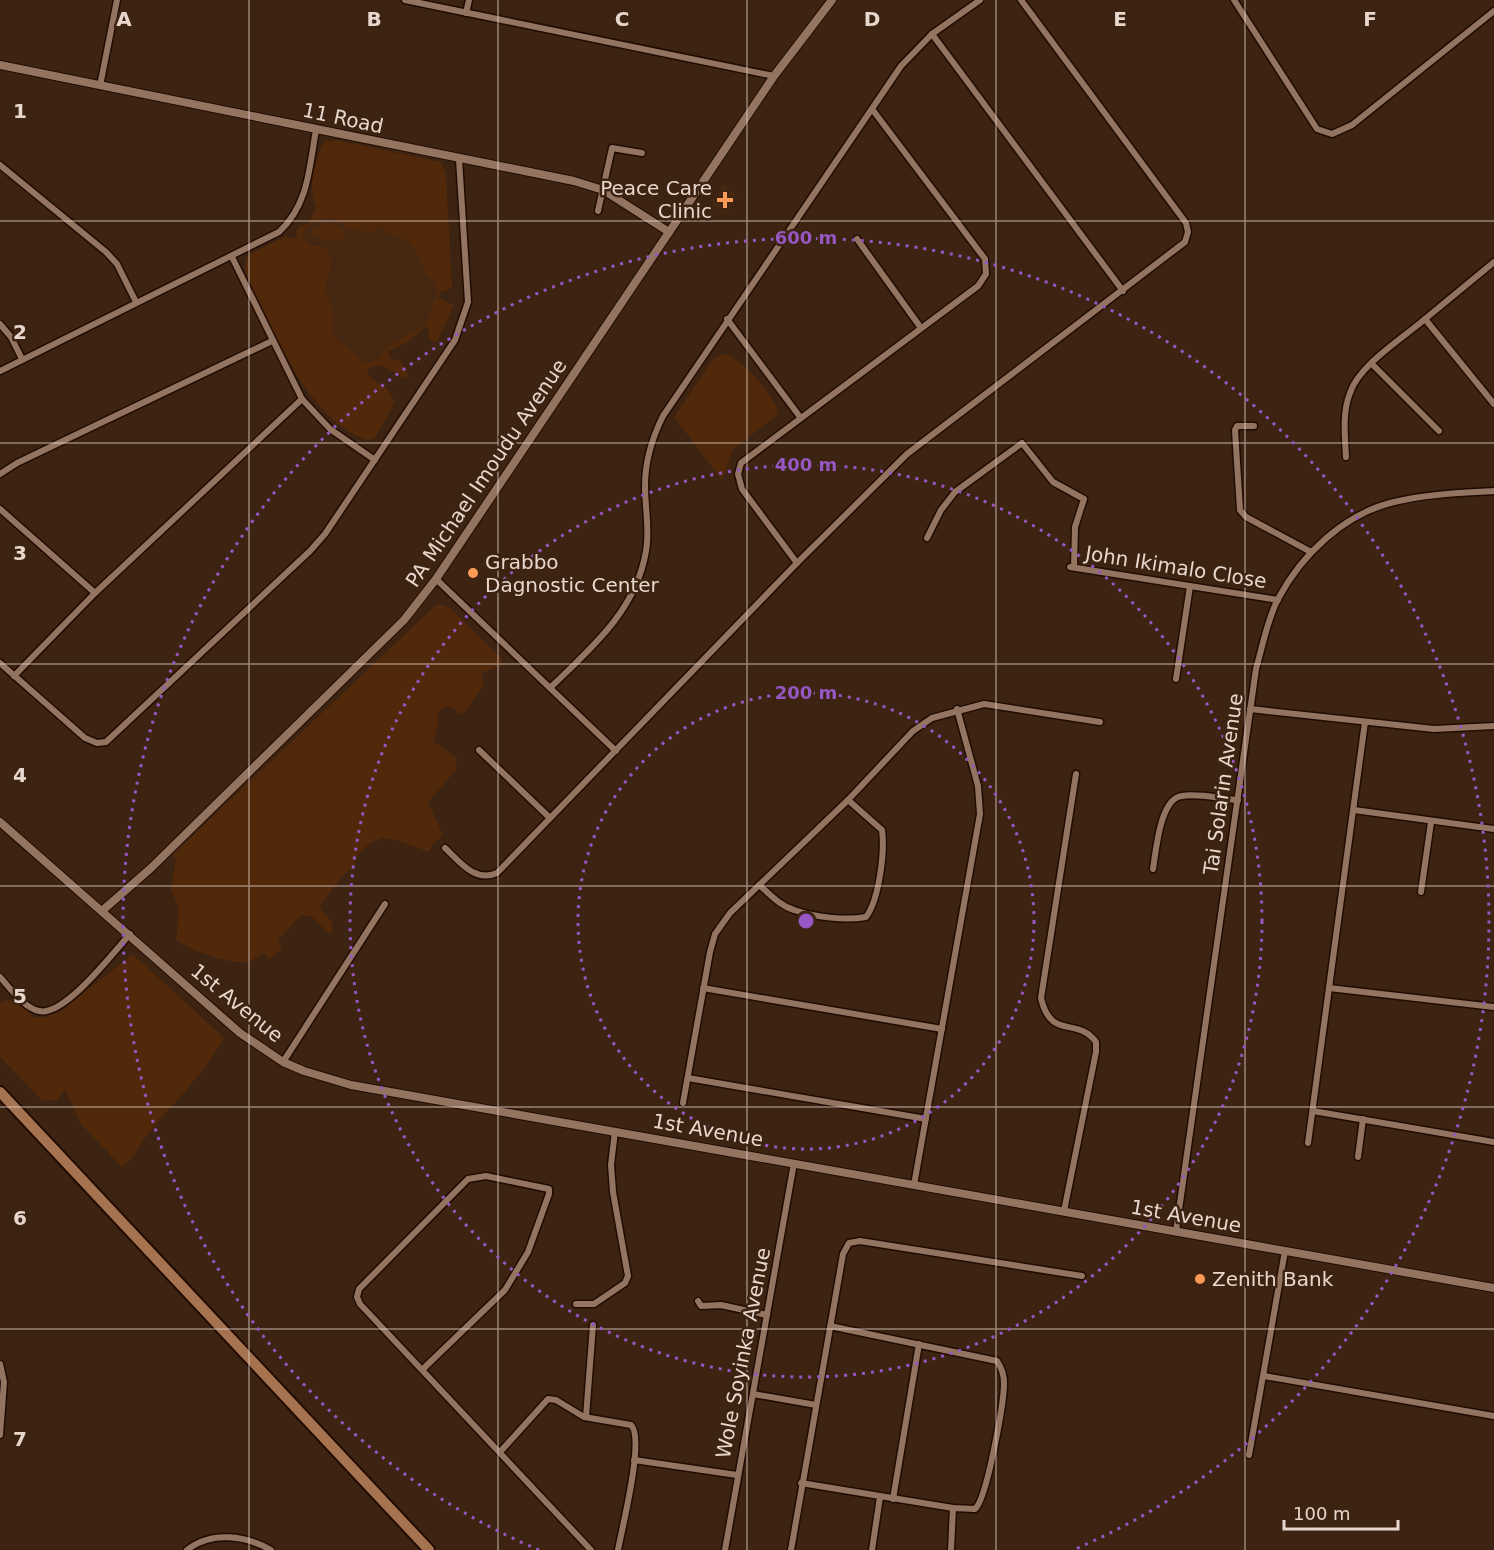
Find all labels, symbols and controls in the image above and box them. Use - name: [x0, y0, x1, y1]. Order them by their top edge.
- text: A: [116, 7, 132, 31]
- text: B: [366, 7, 382, 31]
- text: C: [615, 7, 629, 31]
- text: D: [864, 7, 880, 31]
- text: E: [1113, 7, 1127, 31]
- text: F: [1363, 7, 1377, 31]
- street label: 11 Road: [300, 98, 386, 138]
- text: 1: [13, 99, 27, 123]
- place label: Peace Care Clinic: [600, 176, 712, 223]
- marker: Peace Care Clinic: [716, 191, 734, 209]
- text: 600 m: [775, 227, 837, 248]
- text: 2: [13, 320, 27, 344]
- street label: PA Michael Imoudu Avenue: [401, 354, 571, 592]
- text: 400 m: [775, 454, 837, 475]
- text: 3: [13, 541, 27, 565]
- street label: John Ikimalo Close: [1082, 541, 1268, 593]
- place label: Grabbo Dagnostic Center: [485, 550, 660, 597]
- marker: Grabbo Dagnostic Center: [466, 566, 480, 580]
- text: 200 m: [775, 682, 837, 703]
- street label: Tai Solarin Avenue: [1198, 692, 1248, 877]
- text: 4: [13, 763, 27, 787]
- centre of rings: [796, 911, 816, 931]
- street label: 1st Avenue: [186, 959, 288, 1047]
- text: 5: [13, 984, 27, 1008]
- street label: 1st Avenue: [651, 1108, 765, 1152]
- street label: 1st Avenue: [1129, 1194, 1243, 1238]
- text: 6: [13, 1206, 27, 1230]
- street label: Wole Soyinka Avenue: [711, 1246, 775, 1460]
- place label: Zenith Bank: [1212, 1267, 1334, 1291]
- marker: Zenith Bank: [1193, 1272, 1207, 1286]
- text: 7: [13, 1427, 27, 1451]
- scale bar: [1284, 1493, 1398, 1531]
- text: 100 m: [1293, 1503, 1351, 1524]

